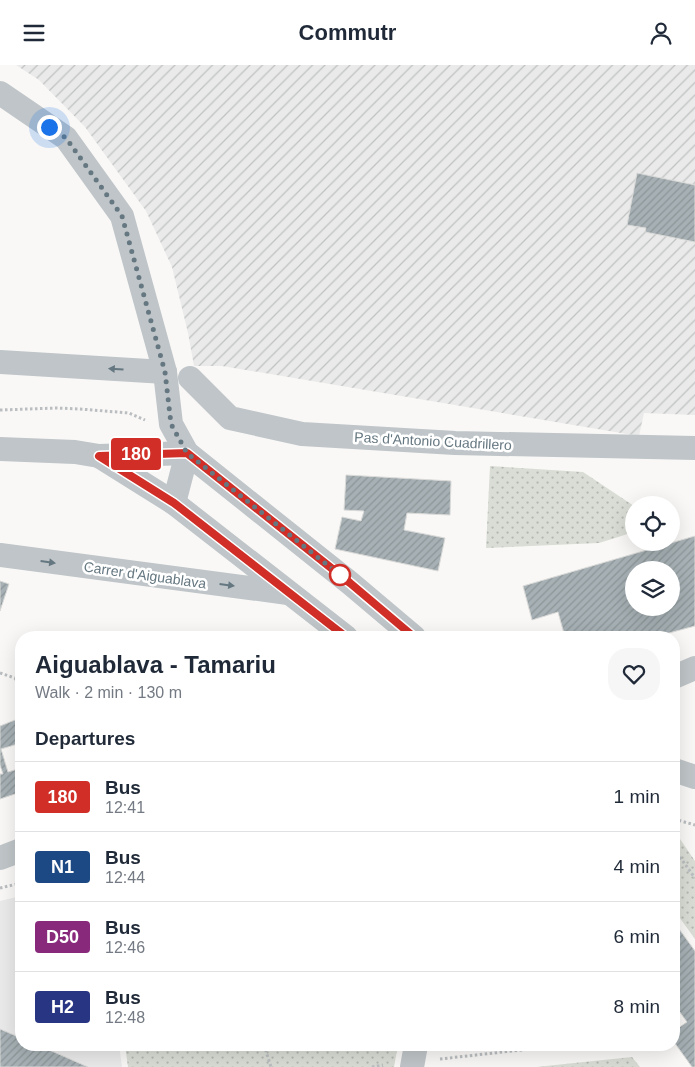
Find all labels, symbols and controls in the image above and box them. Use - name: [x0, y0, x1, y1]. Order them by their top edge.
- icon: menu: [20, 19, 48, 47]
- icon: person: [647, 19, 675, 47]
- text: Commutr: [299, 20, 396, 45]
- your location: [37, 115, 62, 140]
- one-way arrow: [108, 365, 124, 373]
- street label: Pas d'Antonio Cuadrillero: [354, 429, 512, 453]
- line badge: 180: [107, 438, 165, 470]
- text: 180: [121, 444, 151, 464]
- map controls: [625, 496, 680, 616]
- button: locate: [625, 496, 680, 551]
- one-way arrow: [41, 558, 57, 566]
- street label: Carrer d'Aiguablava: [83, 558, 207, 592]
- button: layers: [625, 561, 680, 616]
- unlabelled marker: [329, 564, 351, 586]
- one-way arrow: [219, 582, 235, 590]
- button: heart: [608, 648, 660, 700]
- text: Aiguablava - Tamariu: [35, 651, 276, 678]
- text: Walk · 2 min · 130 m: [35, 684, 182, 701]
- text: Departures: [35, 728, 135, 749]
- text: Bus: [105, 777, 141, 798]
- text: 1 min: [614, 786, 660, 807]
- text: 180: [47, 787, 78, 807]
- text: 12:41: [105, 799, 145, 816]
- text: Bus: [105, 847, 141, 868]
- text: 4 min: [614, 856, 660, 877]
- text: N1: [51, 857, 74, 877]
- text: 12:44: [105, 869, 145, 886]
- text: Bus: [105, 917, 141, 938]
- text: 6 min: [614, 926, 660, 947]
- text: D50: [46, 927, 79, 947]
- text: 12:46: [105, 939, 145, 956]
- text: Bus: [105, 987, 141, 1008]
- text: 8 min: [614, 996, 660, 1017]
- text: H2: [51, 997, 74, 1017]
- text: 12:48: [105, 1009, 145, 1026]

